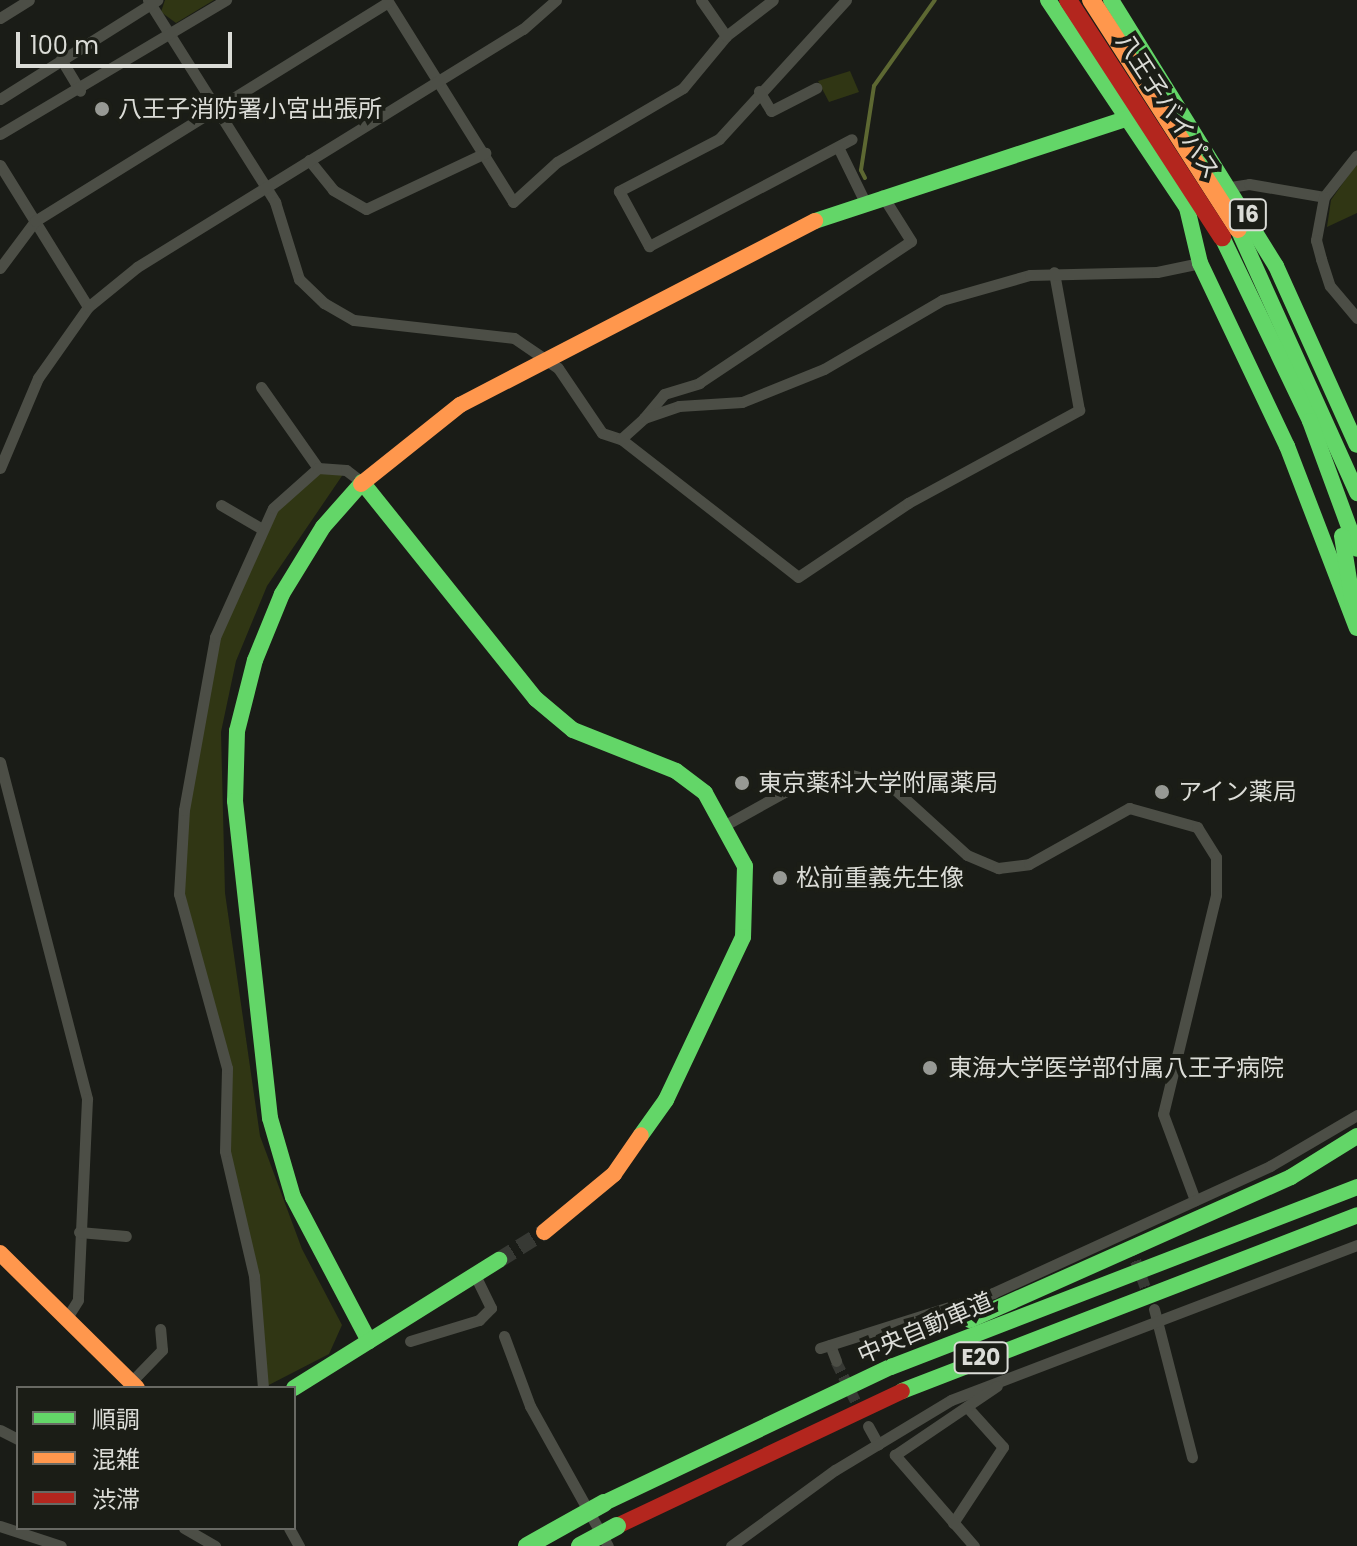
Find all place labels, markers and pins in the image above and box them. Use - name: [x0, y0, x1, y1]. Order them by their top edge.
- place label: 八王子消防署小宮出張所: [118, 95, 382, 123]
- marker: 八王子消防署小宮出張所: [93, 100, 111, 118]
- place label: 東京薬科大学附属薬局: [758, 769, 998, 797]
- marker: 東京薬科大学附属薬局: [733, 774, 751, 792]
- place label: アイン薬局: [1178, 778, 1298, 806]
- marker: アイン薬局: [1153, 783, 1171, 801]
- place label: 松前重義先生像: [796, 864, 964, 892]
- marker: 松前重義先生像: [771, 869, 789, 887]
- place label: 東海大学医学部付属八王子病院: [948, 1054, 1284, 1082]
- marker: 東海大学医学部付属八王子病院: [919, 1057, 941, 1079]

